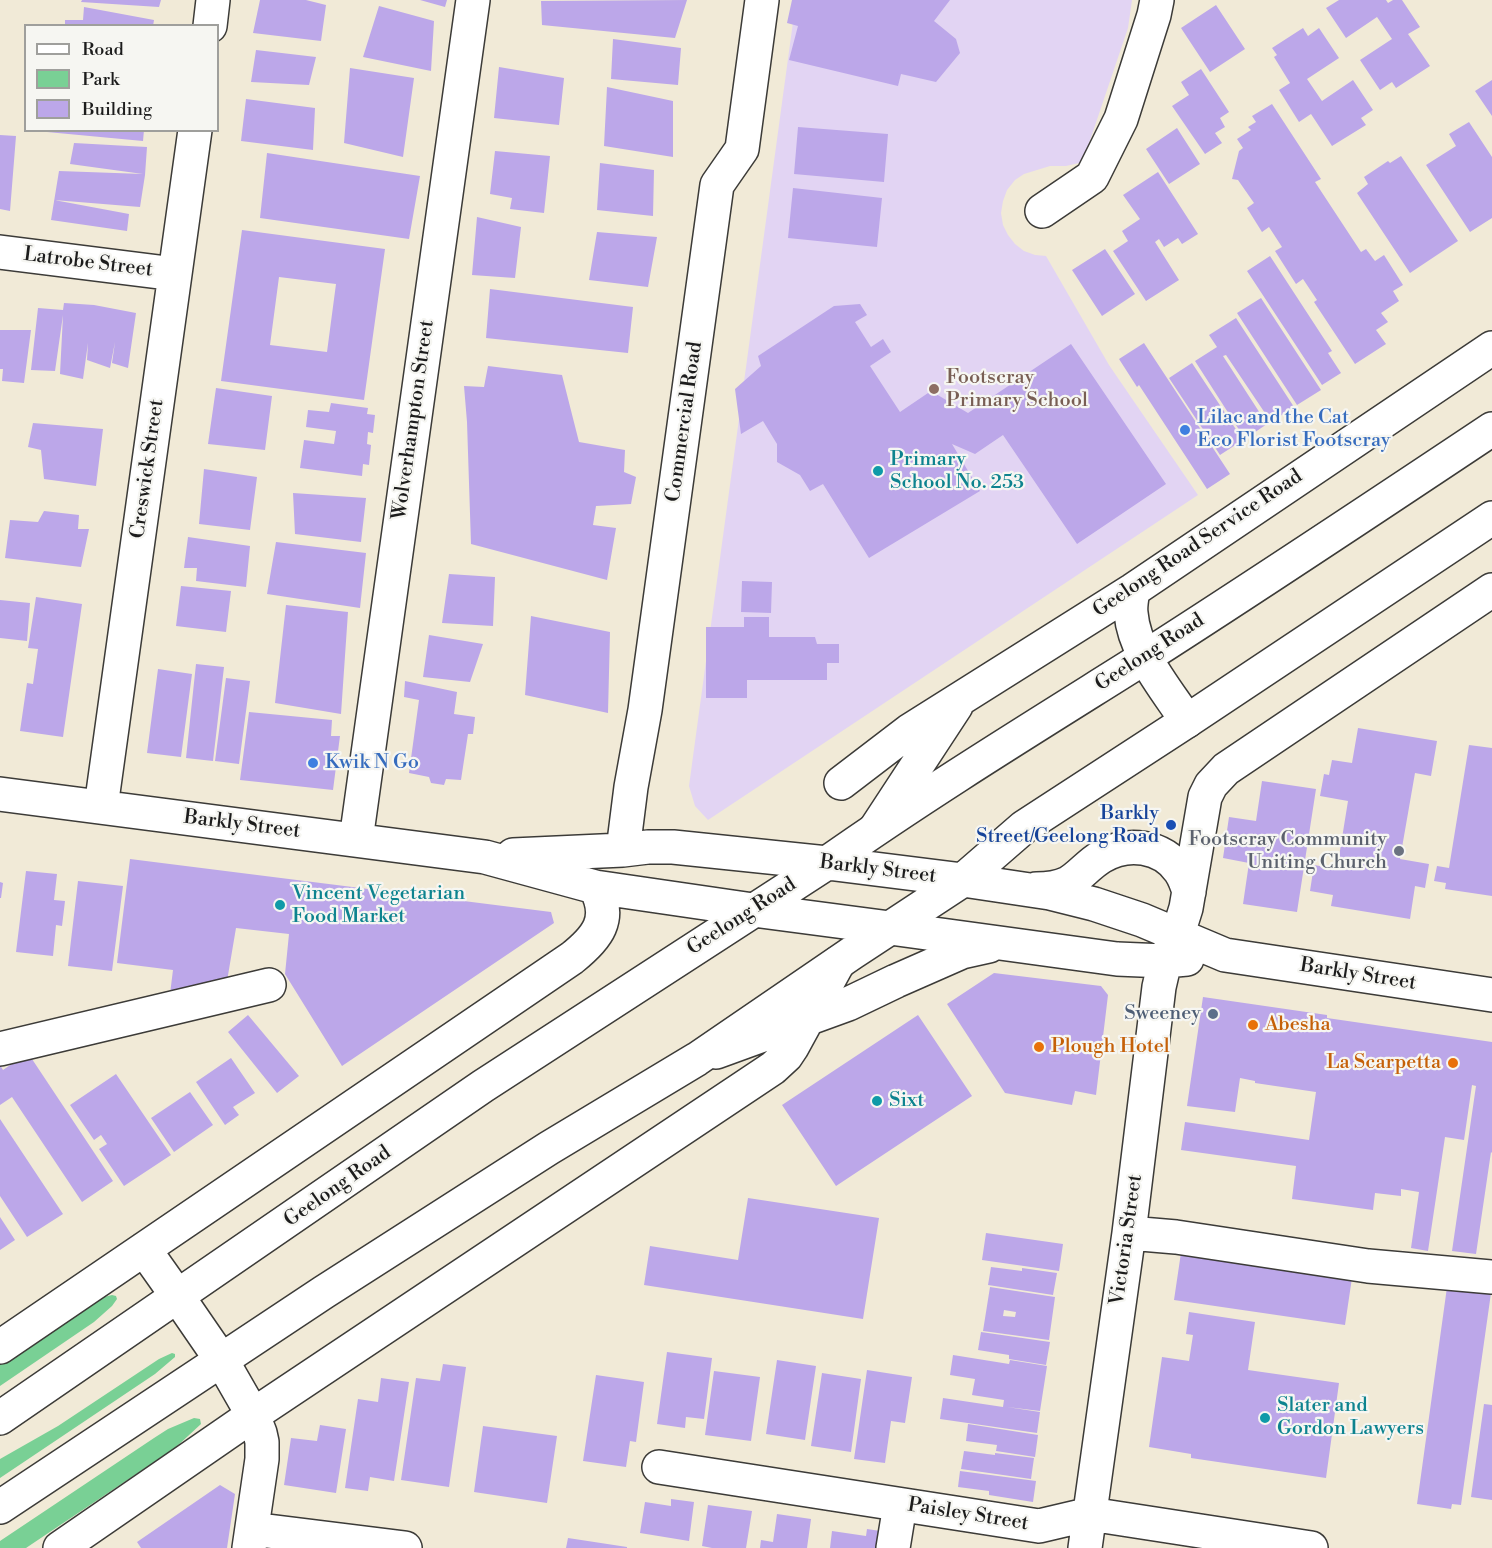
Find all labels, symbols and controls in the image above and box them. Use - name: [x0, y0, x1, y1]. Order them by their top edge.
- legend: [24, 24, 219, 132]
- text: Road: [82, 38, 124, 61]
- text: Park: [82, 68, 119, 91]
- text: Building: [82, 98, 152, 121]
- street label: Latrobe Street: [22, 243, 154, 283]
- street label: Wolverhampton Street: [388, 318, 440, 522]
- street label: Commercial Road: [662, 340, 708, 504]
- place label: Footscray Primary School: [946, 366, 1088, 413]
- marker: Footscray Primary School: [927, 382, 941, 396]
- street label: Creswick Street: [126, 398, 170, 540]
- place label: Lilac and the Cat Eco Florist Footscray: [1197, 406, 1391, 453]
- marker: Lilac and the Cat Eco Florist Footscray: [1178, 423, 1192, 437]
- place label: Primary School No. 253: [890, 448, 1024, 495]
- marker: Primary School No. 253: [871, 464, 885, 478]
- street label: Geelong Road Service Road: [1089, 465, 1307, 623]
- street label: Geelong Road: [1091, 609, 1209, 697]
- place label: Kwik N Go: [325, 751, 419, 775]
- marker: Kwik N Go: [306, 756, 320, 770]
- place label: Barkly Street/Geelong Road: [976, 802, 1159, 849]
- street label: Barkly Street: [182, 806, 302, 844]
- marker: Barkly Street/Geelong Road: [1164, 818, 1178, 832]
- place label: Footscray Community Uniting Church: [1188, 828, 1387, 875]
- marker: Footscray Community Uniting Church: [1392, 844, 1406, 858]
- street label: Barkly Street: [818, 851, 938, 889]
- street label: Geelong Road: [683, 873, 801, 961]
- place label: Vincent Vegetarian Food Market: [292, 882, 465, 929]
- marker: Vincent Vegetarian Food Market: [273, 898, 287, 912]
- street label: Barkly Street: [1298, 954, 1418, 996]
- place label: Sweeney: [1124, 1002, 1201, 1026]
- marker: Sweeney: [1206, 1007, 1220, 1021]
- place label: Abesha: [1265, 1013, 1331, 1037]
- marker: Abesha: [1246, 1018, 1260, 1032]
- place label: Plough Hotel: [1051, 1035, 1170, 1059]
- marker: Plough Hotel: [1032, 1040, 1046, 1054]
- place label: La Scarpetta: [1326, 1051, 1441, 1075]
- marker: La Scarpetta: [1446, 1056, 1460, 1070]
- place label: Sixt: [889, 1089, 924, 1113]
- marker: Sixt: [870, 1094, 884, 1108]
- street label: Geelong Road: [280, 1141, 396, 1233]
- street label: Victoria Street: [1106, 1173, 1148, 1307]
- place label: Slater and Gordon Lawyers: [1277, 1394, 1424, 1441]
- marker: Slater and Gordon Lawyers: [1258, 1411, 1272, 1425]
- street label: Paisley Street: [906, 1494, 1030, 1536]

